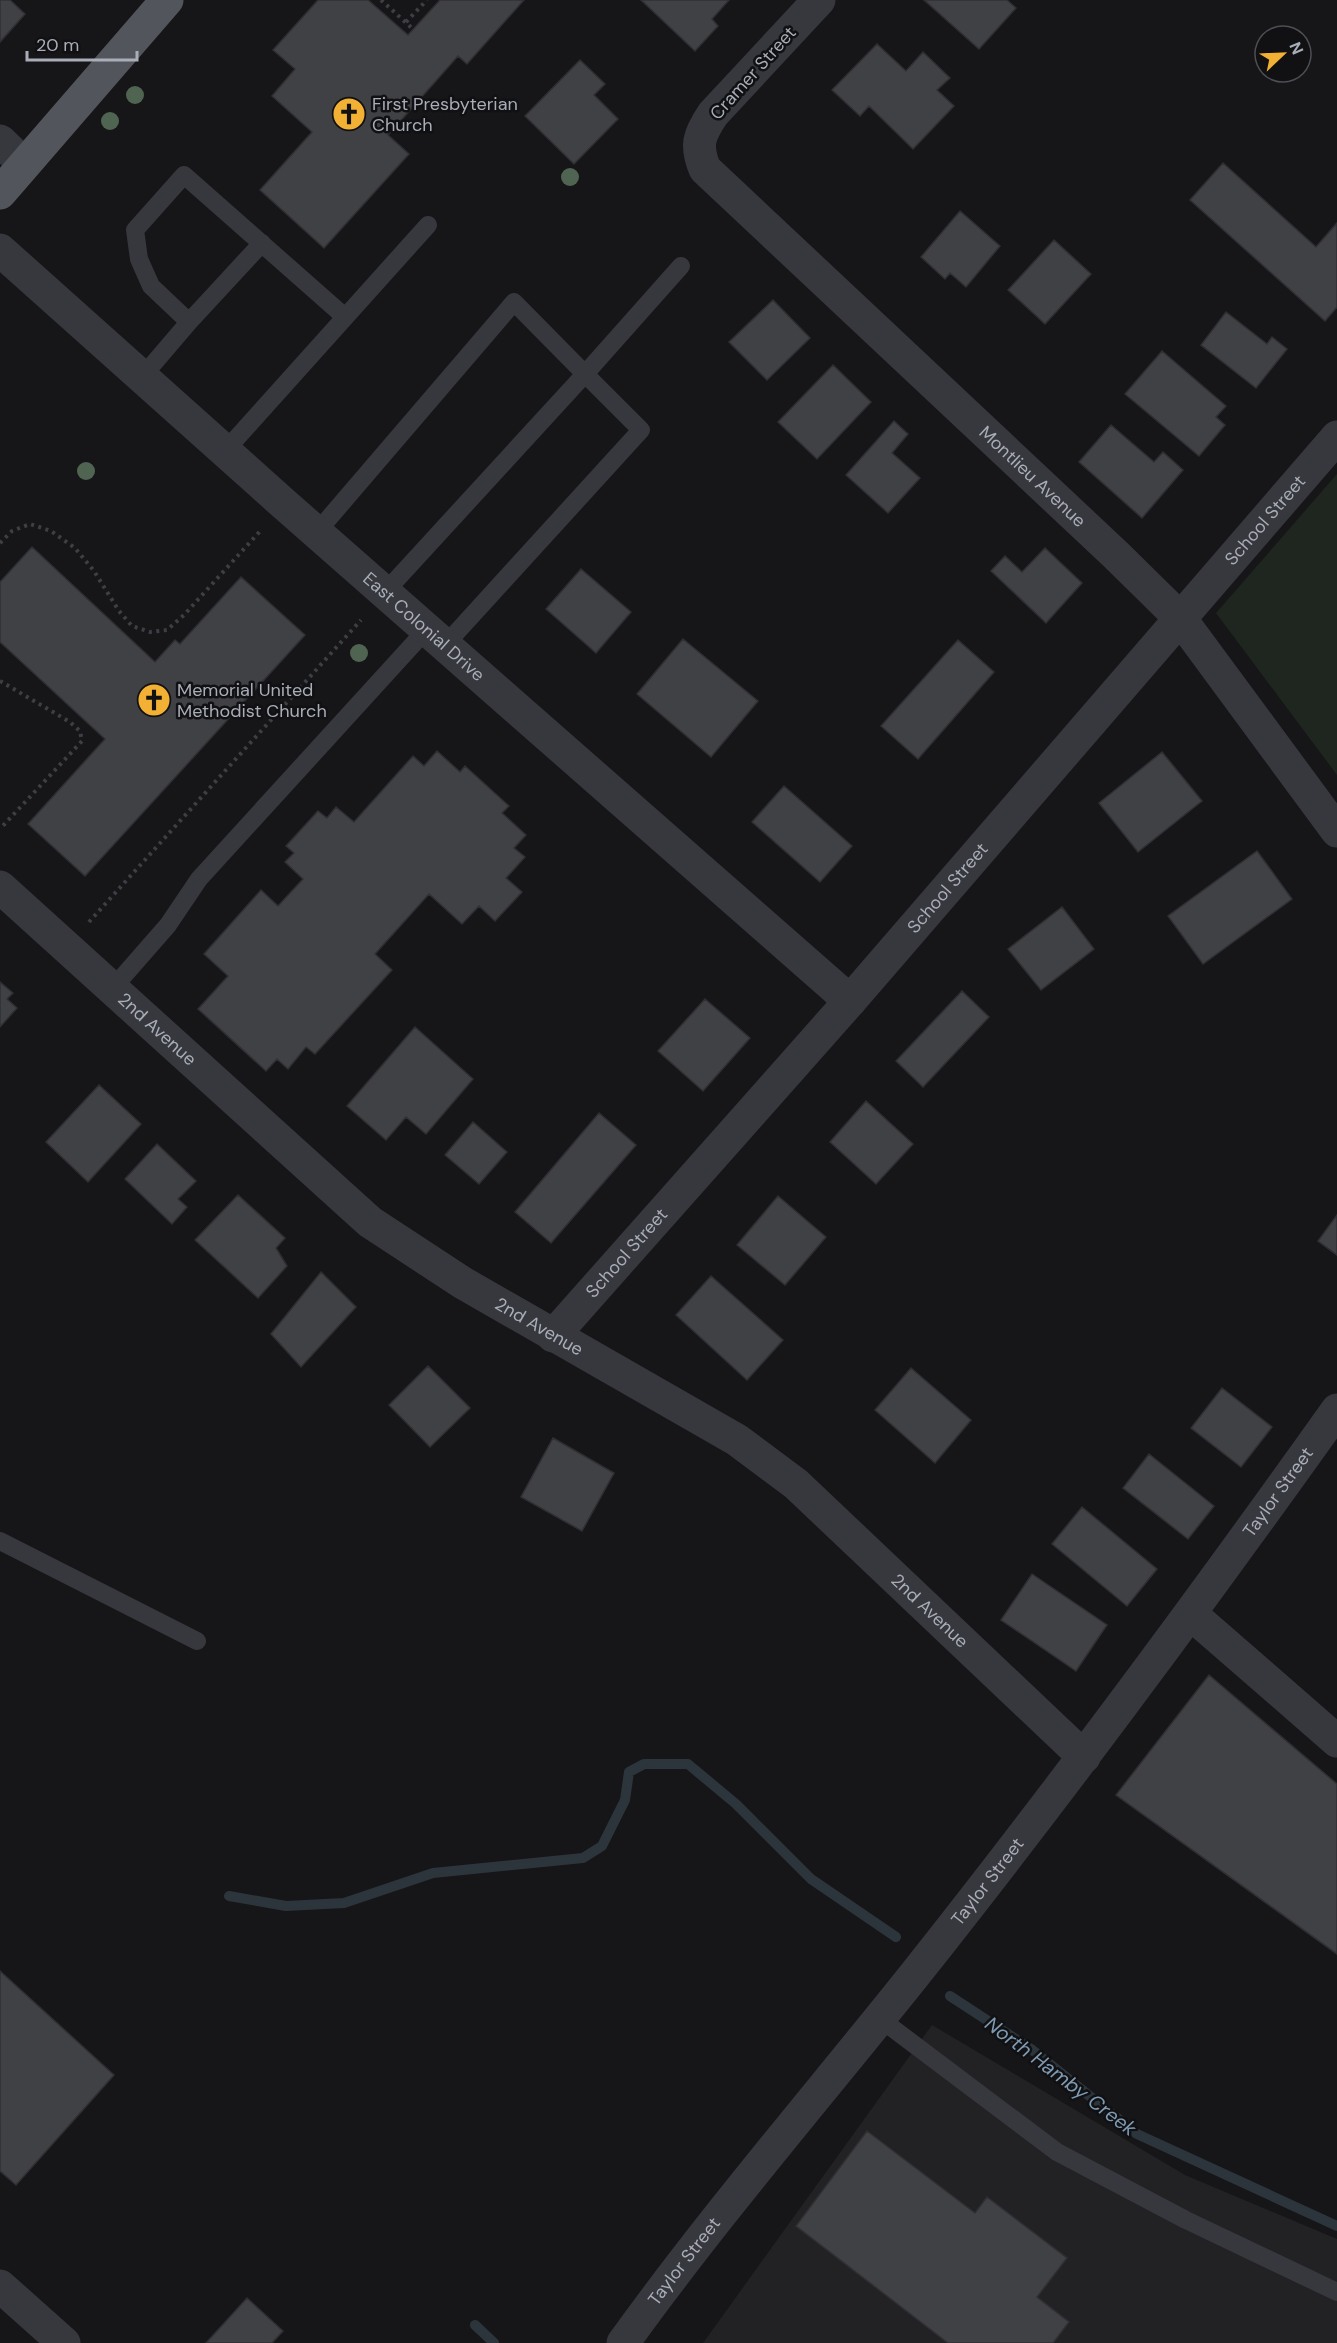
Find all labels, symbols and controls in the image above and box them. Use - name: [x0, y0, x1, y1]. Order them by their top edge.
- street label: Cramer Street: [705, 21, 801, 125]
- scale bar: [27, 24, 136, 62]
- north arrow: [1253, 24, 1313, 84]
- text: 20 m: [36, 33, 79, 57]
- text: N: [1284, 39, 1308, 58]
- place label: First Presbyterian Church: [372, 92, 518, 137]
- church icon: First Presbyterian Church: [331, 96, 367, 132]
- street label: Montlieu Avenue: [974, 421, 1091, 533]
- street label: School Street: [1219, 470, 1311, 571]
- street label: East Colonial Drive: [358, 567, 490, 687]
- place label: Memorial United Methodist Church: [177, 678, 327, 723]
- church icon: Memorial United Methodist Church: [136, 682, 172, 718]
- street label: School Street: [902, 838, 993, 938]
- street label: 2nd Avenue: [113, 987, 202, 1071]
- street label: School Street: [580, 1203, 673, 1303]
- street label: 2nd Avenue: [491, 1292, 588, 1361]
- street label: Taylor Street: [1237, 1442, 1319, 1542]
- street label: 2nd Avenue: [886, 1568, 974, 1653]
- street label: Taylor Street: [946, 1833, 1029, 1931]
- water label: North Hamby Creek: [980, 2010, 1143, 2142]
- street label: Taylor Street: [642, 2212, 726, 2310]

